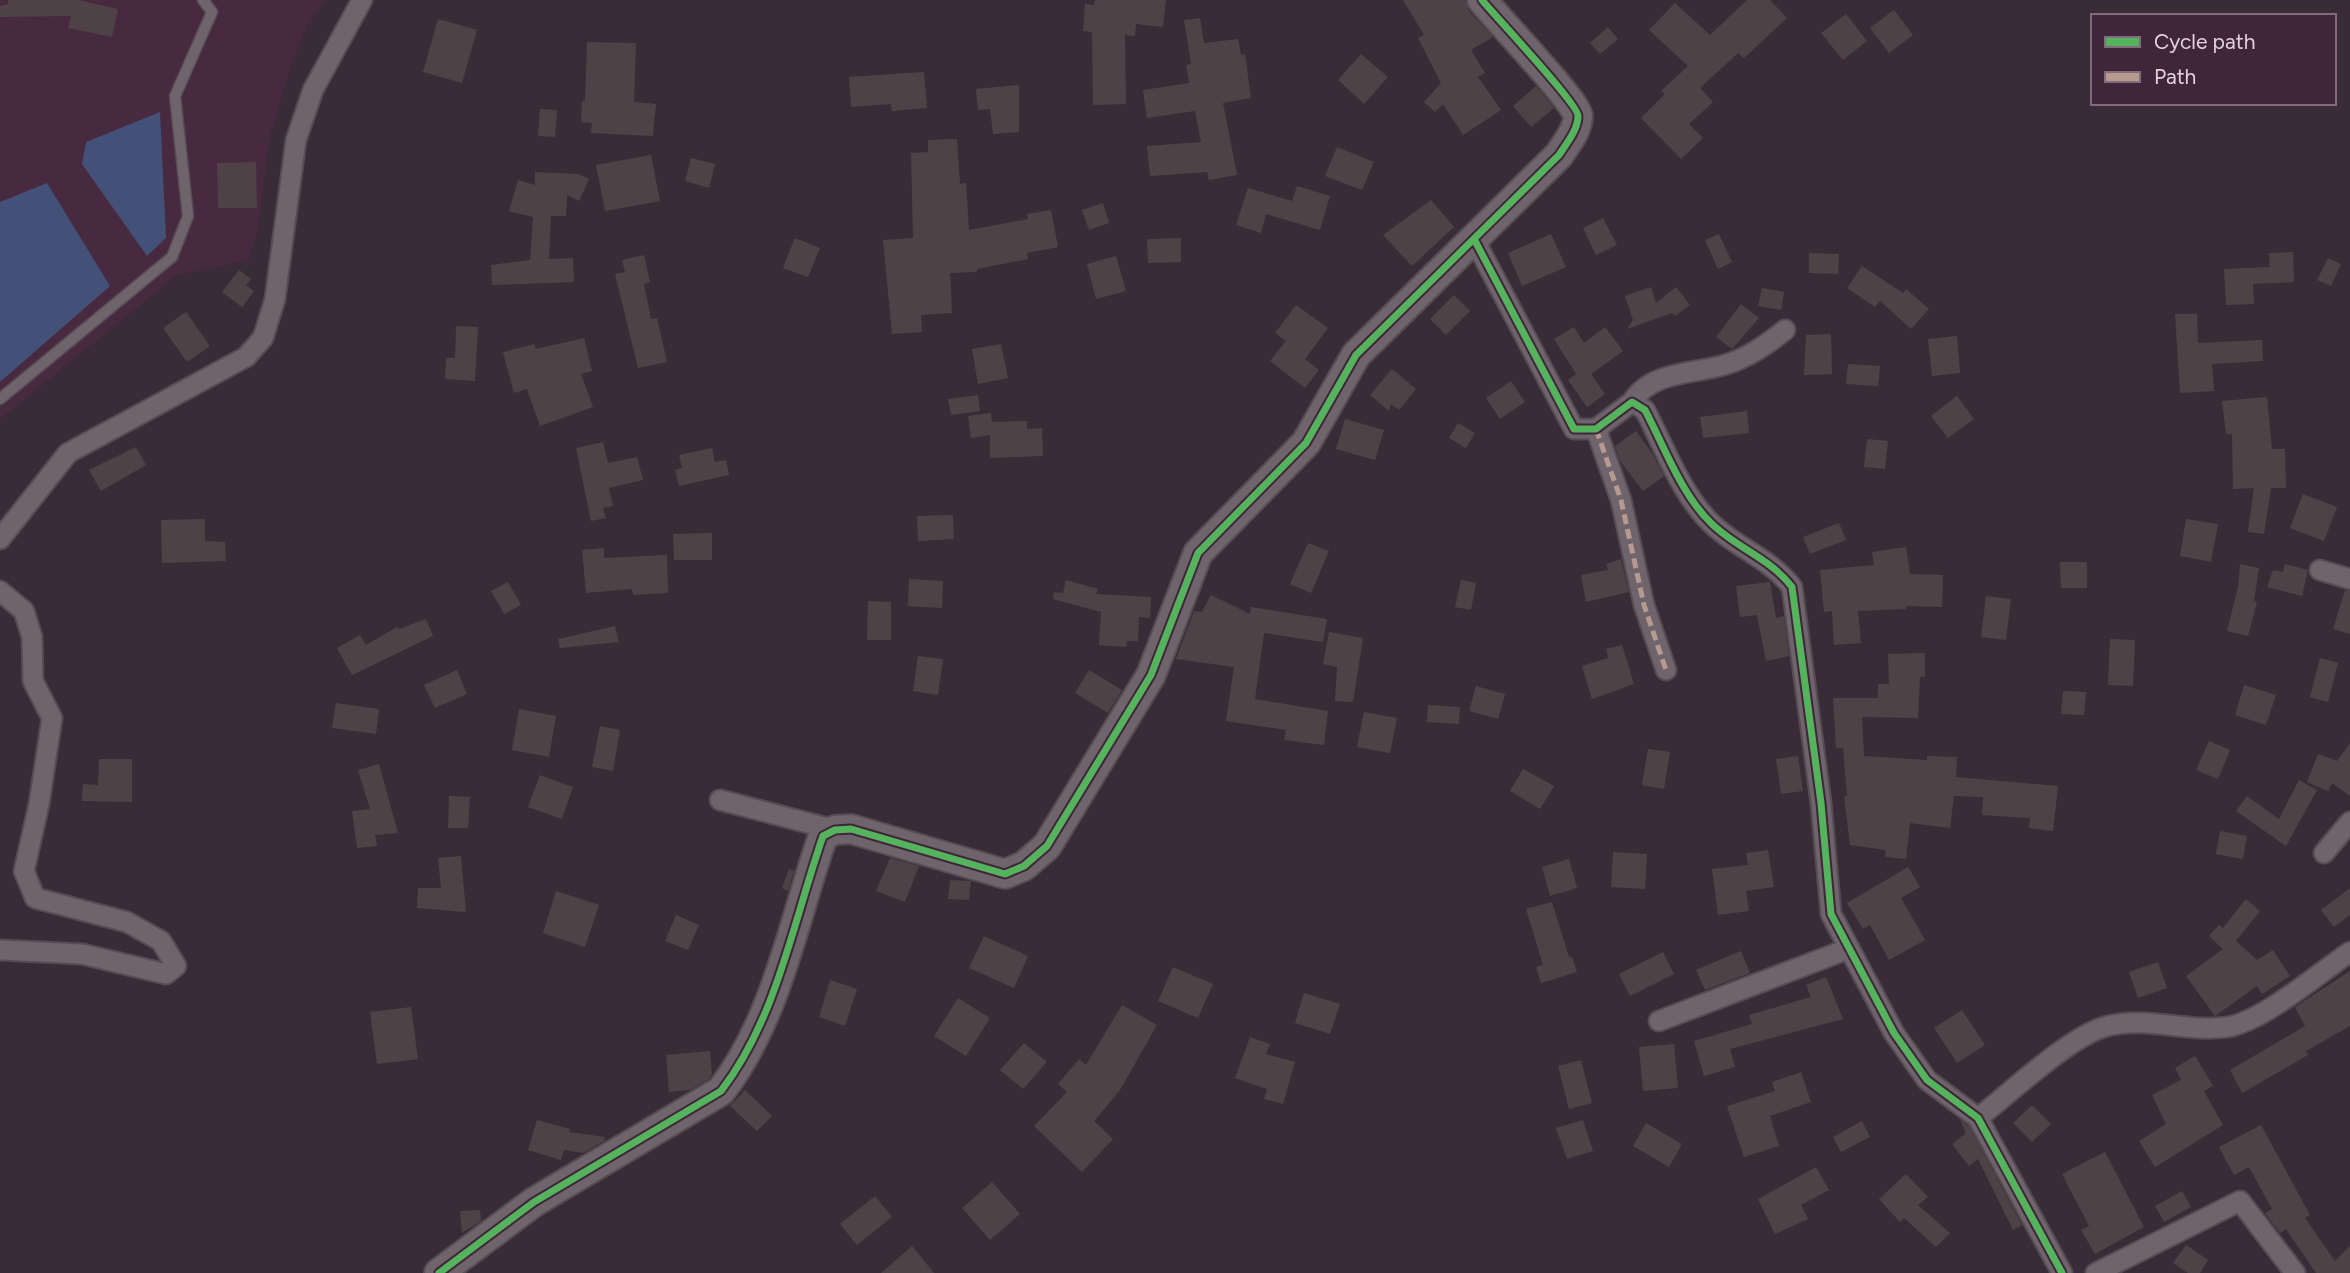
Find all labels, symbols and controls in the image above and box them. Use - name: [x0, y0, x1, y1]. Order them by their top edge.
- legend: [2091, 14, 2336, 105]
- text: Cycle path: [2154, 29, 2255, 54]
- text: Path: [2154, 64, 2196, 89]

